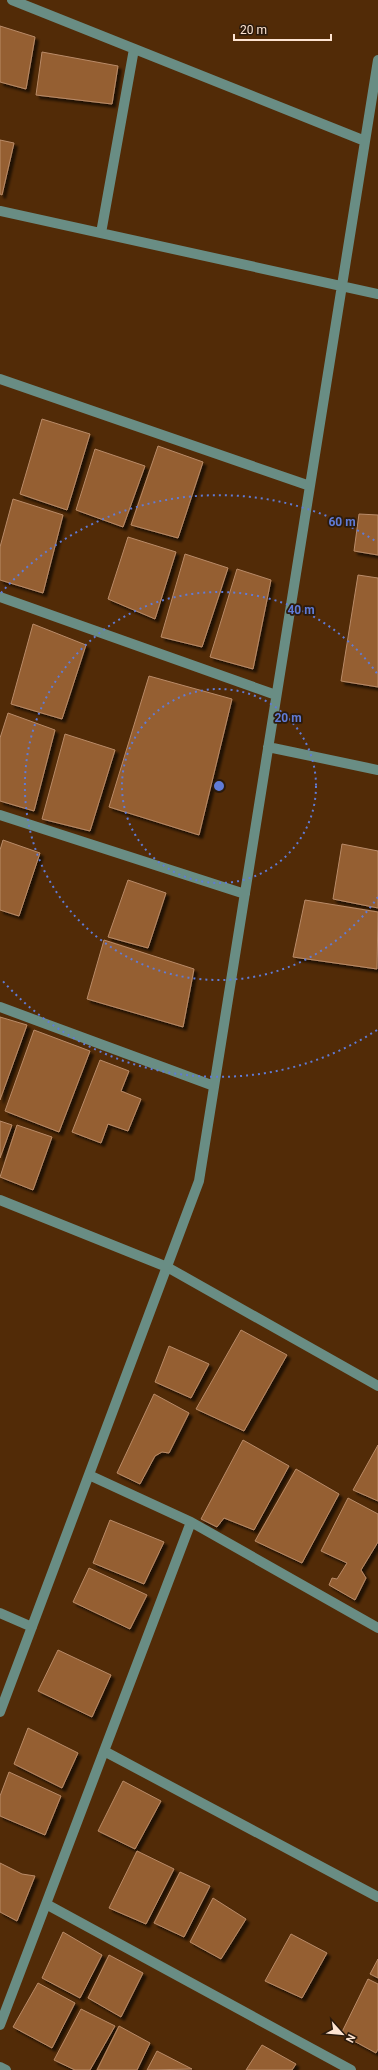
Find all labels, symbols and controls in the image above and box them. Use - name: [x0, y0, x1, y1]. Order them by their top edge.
- scale bar: [234, 16, 331, 42]
- text: 20 m: [240, 23, 267, 37]
- text: 60 m: [328, 515, 356, 529]
- text: 40 m: [287, 603, 315, 617]
- text: 20 m: [274, 711, 302, 725]
- centre of rings: [212, 779, 226, 793]
- north arrow: [322, 2014, 362, 2054]
- text: N: [343, 2032, 358, 2045]

